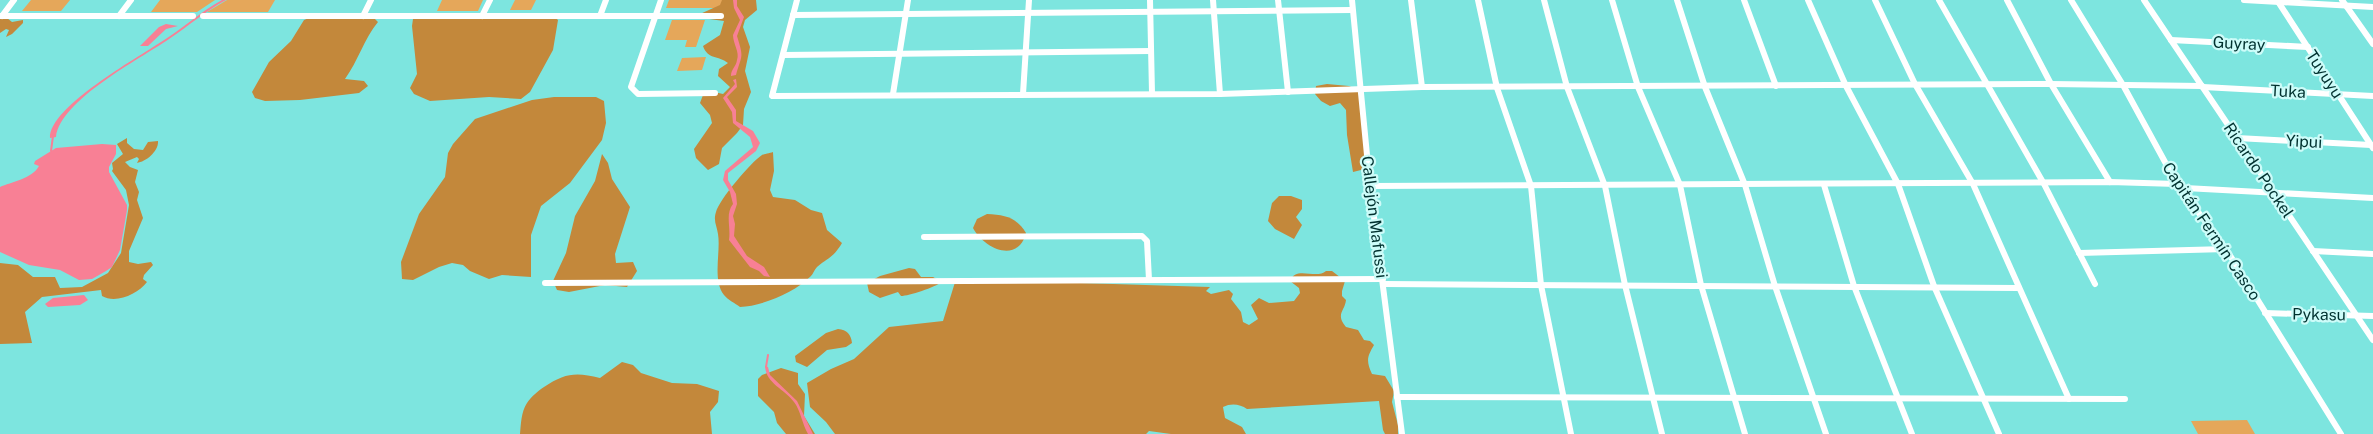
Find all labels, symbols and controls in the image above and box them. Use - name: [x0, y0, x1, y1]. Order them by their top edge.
- street label: Guyray: [2212, 33, 2266, 54]
- street label: Tuyuyu: [2302, 47, 2347, 102]
- street label: Tuka: [2270, 81, 2306, 102]
- street label: Ricardo Pockel: [2220, 119, 2298, 222]
- street label: Yipui: [2285, 131, 2323, 152]
- street label: Callejón Mafussi: [1358, 155, 1391, 279]
- street label: Capitán Fermín Casco: [2158, 159, 2265, 304]
- street label: Pykasu: [2292, 305, 2346, 324]

